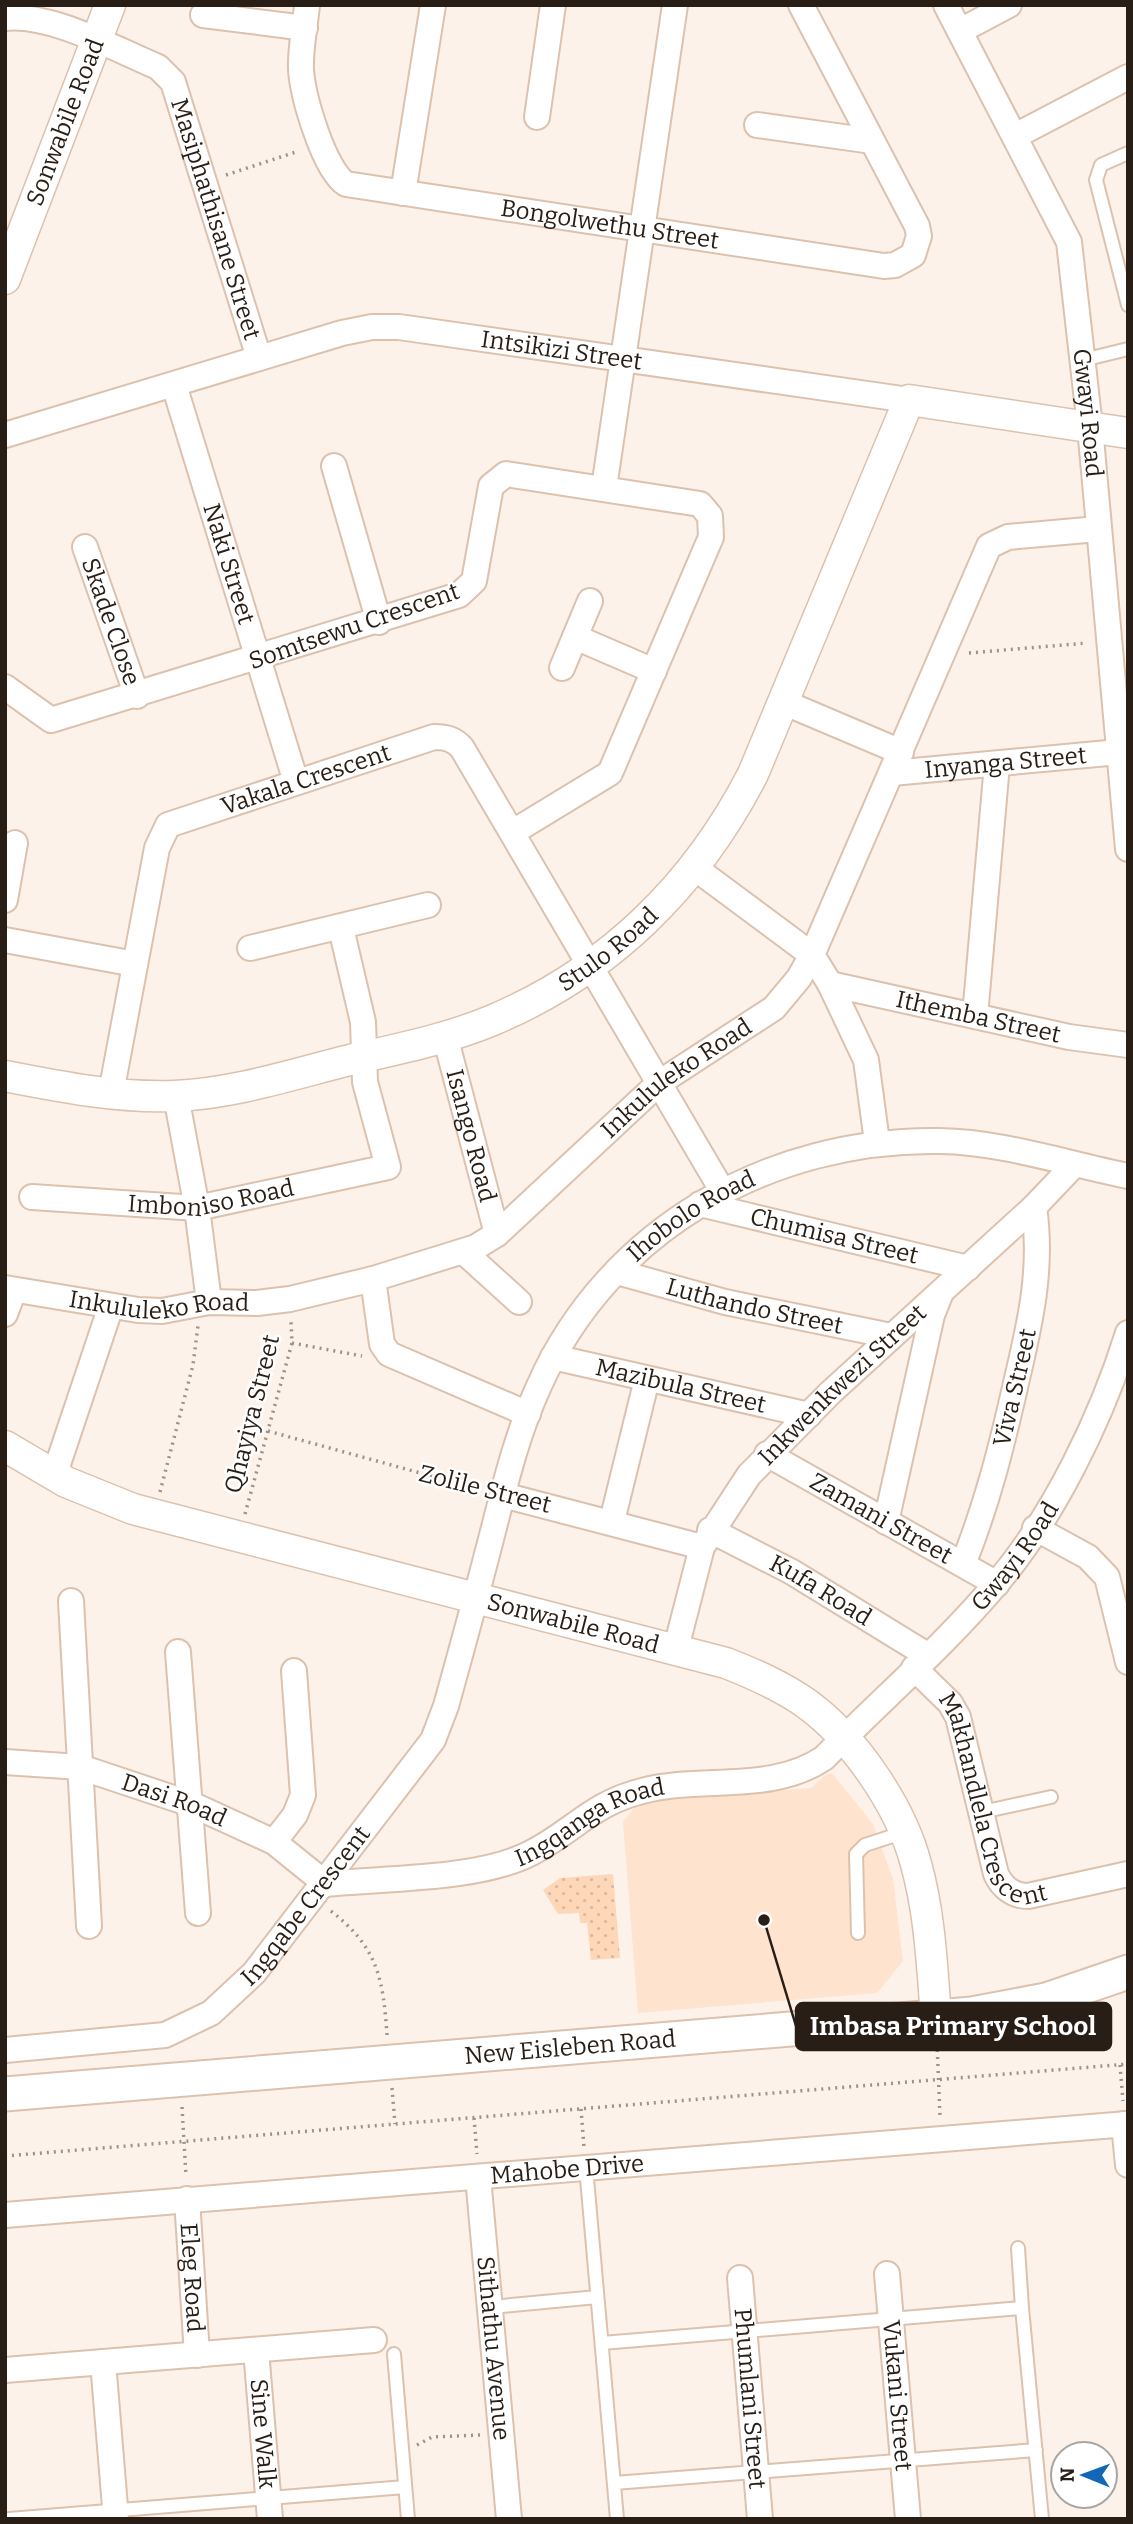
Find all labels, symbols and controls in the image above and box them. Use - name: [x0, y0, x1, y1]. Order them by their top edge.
- street label: Sonwabile Road: [20, 35, 110, 210]
- street label: Masiphathisane Street: [165, 95, 267, 343]
- street label: Bongolwethu Street: [499, 194, 721, 255]
- street label: Intsikizi Street: [479, 325, 644, 376]
- street label: Gwayi Road: [1067, 347, 1108, 478]
- street label: Naki Street: [197, 500, 261, 628]
- street label: Skade Close: [76, 554, 146, 689]
- street label: Somtsewu Crescent: [245, 577, 463, 675]
- street label: Vakala Crescent: [218, 738, 394, 820]
- street label: Inyanga Street: [923, 741, 1088, 784]
- street label: Stulo Road: [553, 901, 664, 997]
- street label: Ithemba Street: [894, 985, 1064, 1049]
- street label: Inkululeko Road: [595, 1013, 757, 1144]
- street label: Isango Road: [440, 1066, 502, 1205]
- street label: Ihobolo Road: [621, 1165, 759, 1267]
- street label: Imboniso Road: [127, 1174, 296, 1222]
- street label: Chumisa Street: [747, 1202, 921, 1270]
- street label: Luthando Street: [663, 1272, 846, 1340]
- street label: Inkululeko Road: [67, 1285, 249, 1325]
- street label: Inkwenkwezi Street: [753, 1298, 932, 1471]
- street label: Viva Street: [987, 1326, 1042, 1450]
- street label: Qhayiya Street: [219, 1331, 285, 1496]
- street label: Mazibula Street: [593, 1353, 769, 1419]
- street label: Zolile Street: [416, 1459, 554, 1519]
- street label: Zamani Street: [805, 1467, 957, 1570]
- street label: Gwayi Road: [965, 1497, 1064, 1617]
- street label: Kufa Road: [765, 1549, 877, 1631]
- street label: Sonwabile Road: [484, 1588, 662, 1659]
- street label: Makhandlela Crescent: [933, 1687, 1050, 1911]
- street label: Dasi Road: [118, 1768, 231, 1832]
- street label: Ingqanga Road: [511, 1773, 666, 1873]
- street label: Ingqabe Crescent: [235, 1820, 376, 1992]
- callout: Imbasa Primary School: [796, 2003, 1111, 2050]
- text: Imbasa Primary School: [810, 2011, 1096, 2042]
- street label: New Eisleben Road: [463, 2025, 677, 2070]
- street label: Mahobe Drive: [489, 2149, 645, 2190]
- street label: Eleg Road: [175, 2222, 210, 2333]
- street label: Sithathu Avenue: [471, 2255, 516, 2442]
- street label: Phumlani Street: [729, 2307, 771, 2490]
- street label: Vukani Street: [877, 2319, 918, 2472]
- street label: Sine Walk: [244, 2378, 281, 2490]
- north arrow: [1049, 2440, 1119, 2510]
- text: N: [1056, 2467, 1079, 2482]

